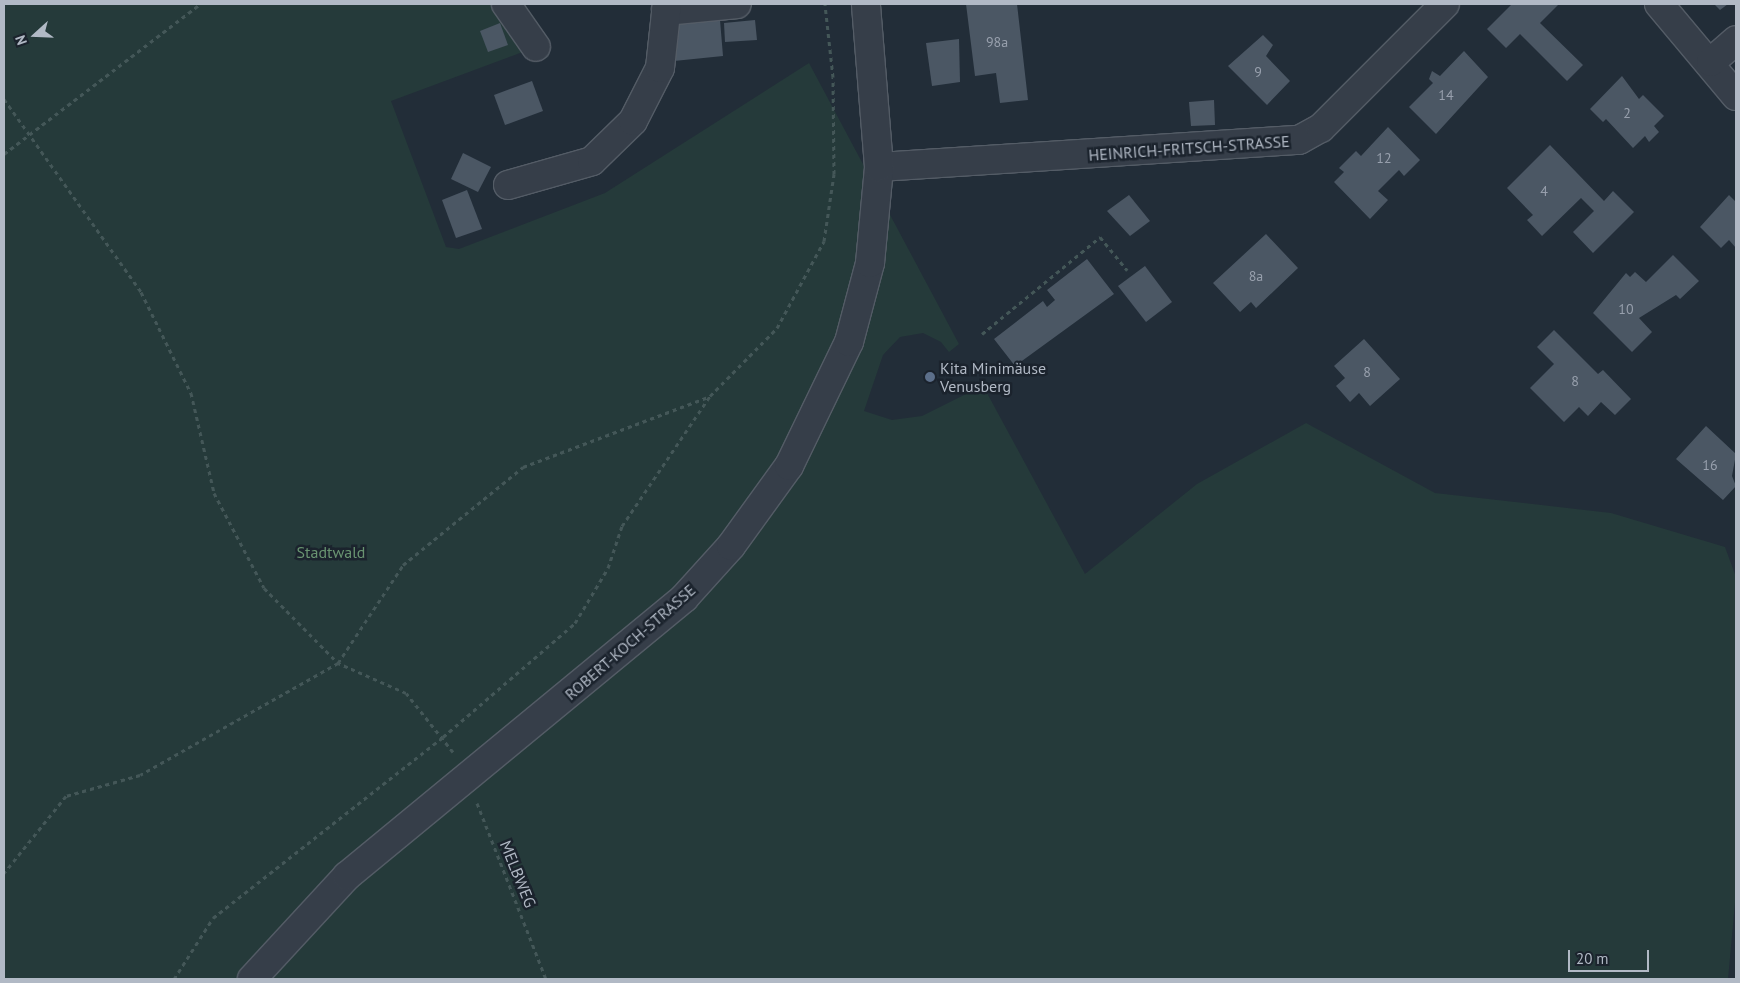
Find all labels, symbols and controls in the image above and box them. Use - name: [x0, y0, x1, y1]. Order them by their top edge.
- north arrow: [10, 10, 60, 60]
- text: N: [11, 33, 31, 48]
- house number: 98a: [986, 34, 1008, 50]
- house number: 9: [1254, 64, 1262, 80]
- house number: 14: [1438, 87, 1454, 103]
- house number: 2: [1623, 105, 1631, 121]
- street label: HEINRICH-FRITSCH-STRASSE: [1088, 131, 1290, 165]
- house number: 12: [1376, 150, 1392, 166]
- house number: 4: [1540, 183, 1548, 199]
- house number: 8a: [1249, 268, 1263, 284]
- house number: 10: [1618, 301, 1634, 317]
- place label: Kita Minimäuse Venusberg: [940, 358, 1046, 396]
- house number: 8: [1363, 364, 1371, 380]
- marker: Kita Minimäuse Venusberg: [924, 371, 936, 383]
- house number: 8: [1571, 373, 1579, 389]
- house number: 16: [1702, 457, 1718, 473]
- park label: Stadtwald: [297, 542, 365, 562]
- street label: ROBERT-KOCH-STRASSE: [561, 580, 699, 704]
- street label: MELBWEG: [496, 838, 540, 910]
- scale bar: [1570, 940, 1651, 972]
- text: 20 m: [1576, 949, 1609, 968]

